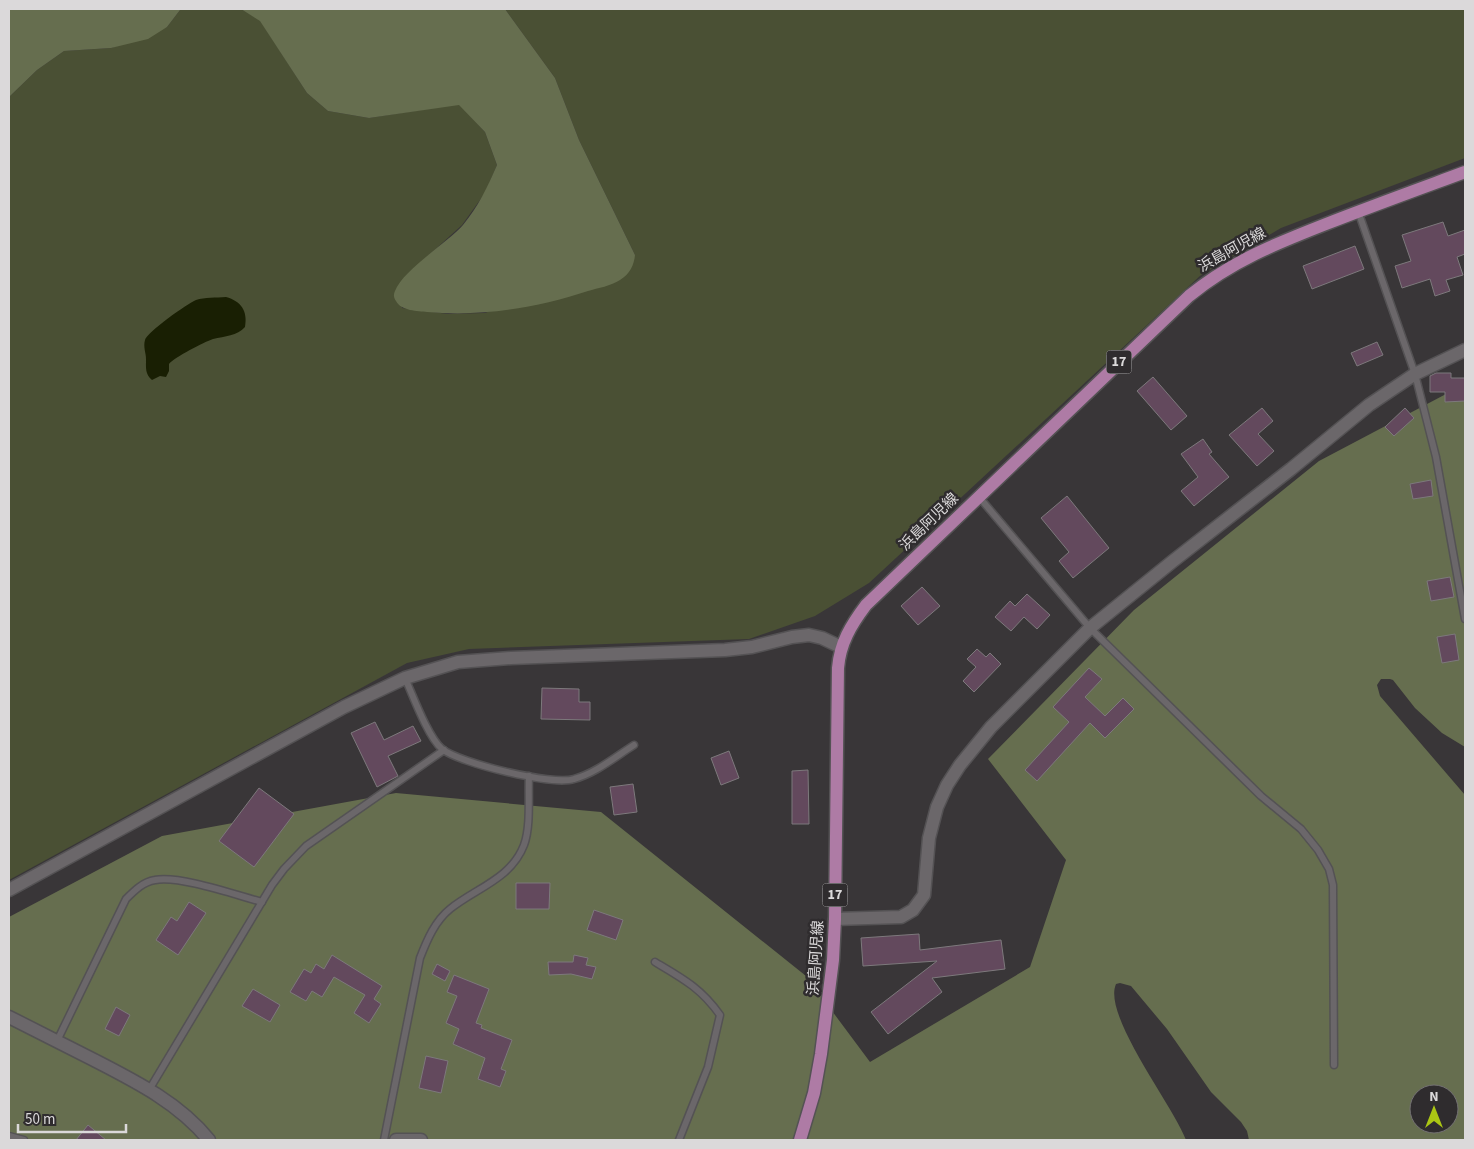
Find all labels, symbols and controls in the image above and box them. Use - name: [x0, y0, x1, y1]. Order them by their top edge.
- street label: 浜島阿児線: [1194, 223, 1270, 277]
- road number: 17: [1106, 351, 1132, 374]
- street label: 浜島阿児線: [895, 488, 963, 556]
- road number: 17: [822, 884, 848, 906]
- street label: 浜島阿児線: [803, 920, 829, 996]
- north arrow: [1409, 1084, 1459, 1134]
- text: N: [1429, 1087, 1439, 1107]
- scale bar: [18, 1102, 125, 1134]
- text: 50 m: [25, 1109, 55, 1130]

